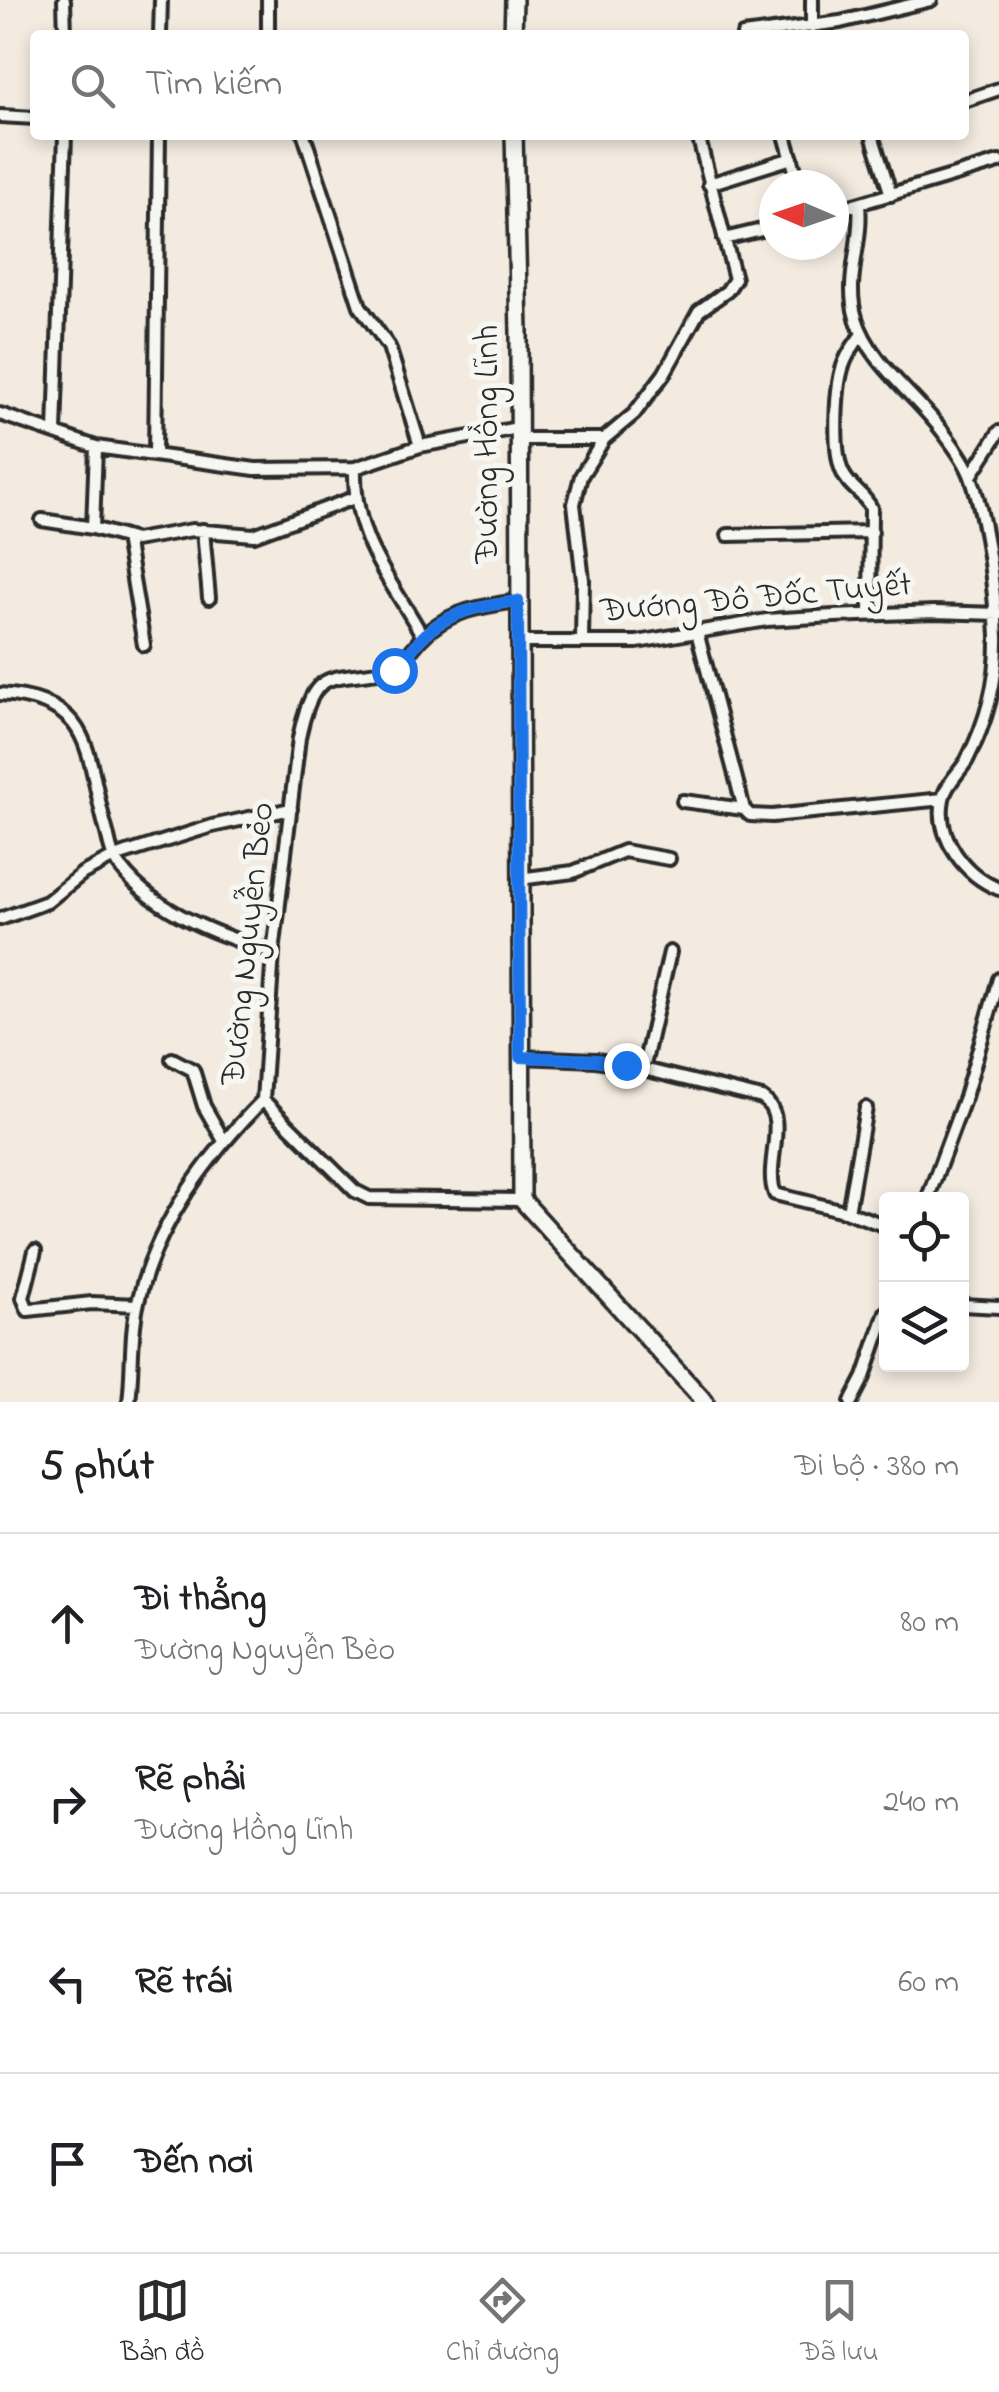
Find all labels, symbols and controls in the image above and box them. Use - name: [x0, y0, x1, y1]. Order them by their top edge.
- search box: [30, 30, 969, 140]
- text: Tìm kiếm: [145, 57, 283, 113]
- icon: search: [65, 58, 120, 113]
- north arrow: [759, 170, 849, 260]
- street label: Đường Hồng Lĩnh: [463, 325, 514, 564]
- street label: Đướng Đô Đốc Tuyết: [597, 560, 914, 638]
- route start: [372, 648, 418, 694]
- street label: Đường Nguyễn Bèo: [209, 800, 289, 1089]
- route end: [604, 1043, 650, 1089]
- map controls: [879, 1192, 969, 1372]
- button: locate: [879, 1192, 969, 1282]
- button: layers: [879, 1282, 969, 1372]
- text: 5 phút: [40, 1437, 154, 1498]
- text: Đi bộ · 380 m: [795, 1444, 959, 1491]
- text: Đi thẳng: [135, 1572, 266, 1628]
- icon: ahead: [40, 1596, 95, 1651]
- text: 80 m: [900, 1600, 959, 1647]
- text: Đường Nguyễn Bèo: [135, 1628, 395, 1675]
- text: Rẽ phải: [135, 1752, 246, 1808]
- icon: right: [40, 1776, 95, 1831]
- text: 240 m: [883, 1780, 959, 1827]
- text: Đường Hồng Lĩnh: [135, 1808, 354, 1855]
- text: Rẽ trái: [135, 1955, 233, 2011]
- icon: left: [40, 1956, 95, 2011]
- text: 60 m: [898, 1960, 959, 2007]
- text: Đến nơi: [135, 2135, 253, 2191]
- icon: arrive: [40, 2136, 95, 2191]
- tab: Bản đồ: [121, 2273, 205, 2374]
- tab: Chỉ đường: [446, 2273, 559, 2374]
- tab: Đã lưu: [800, 2273, 878, 2374]

